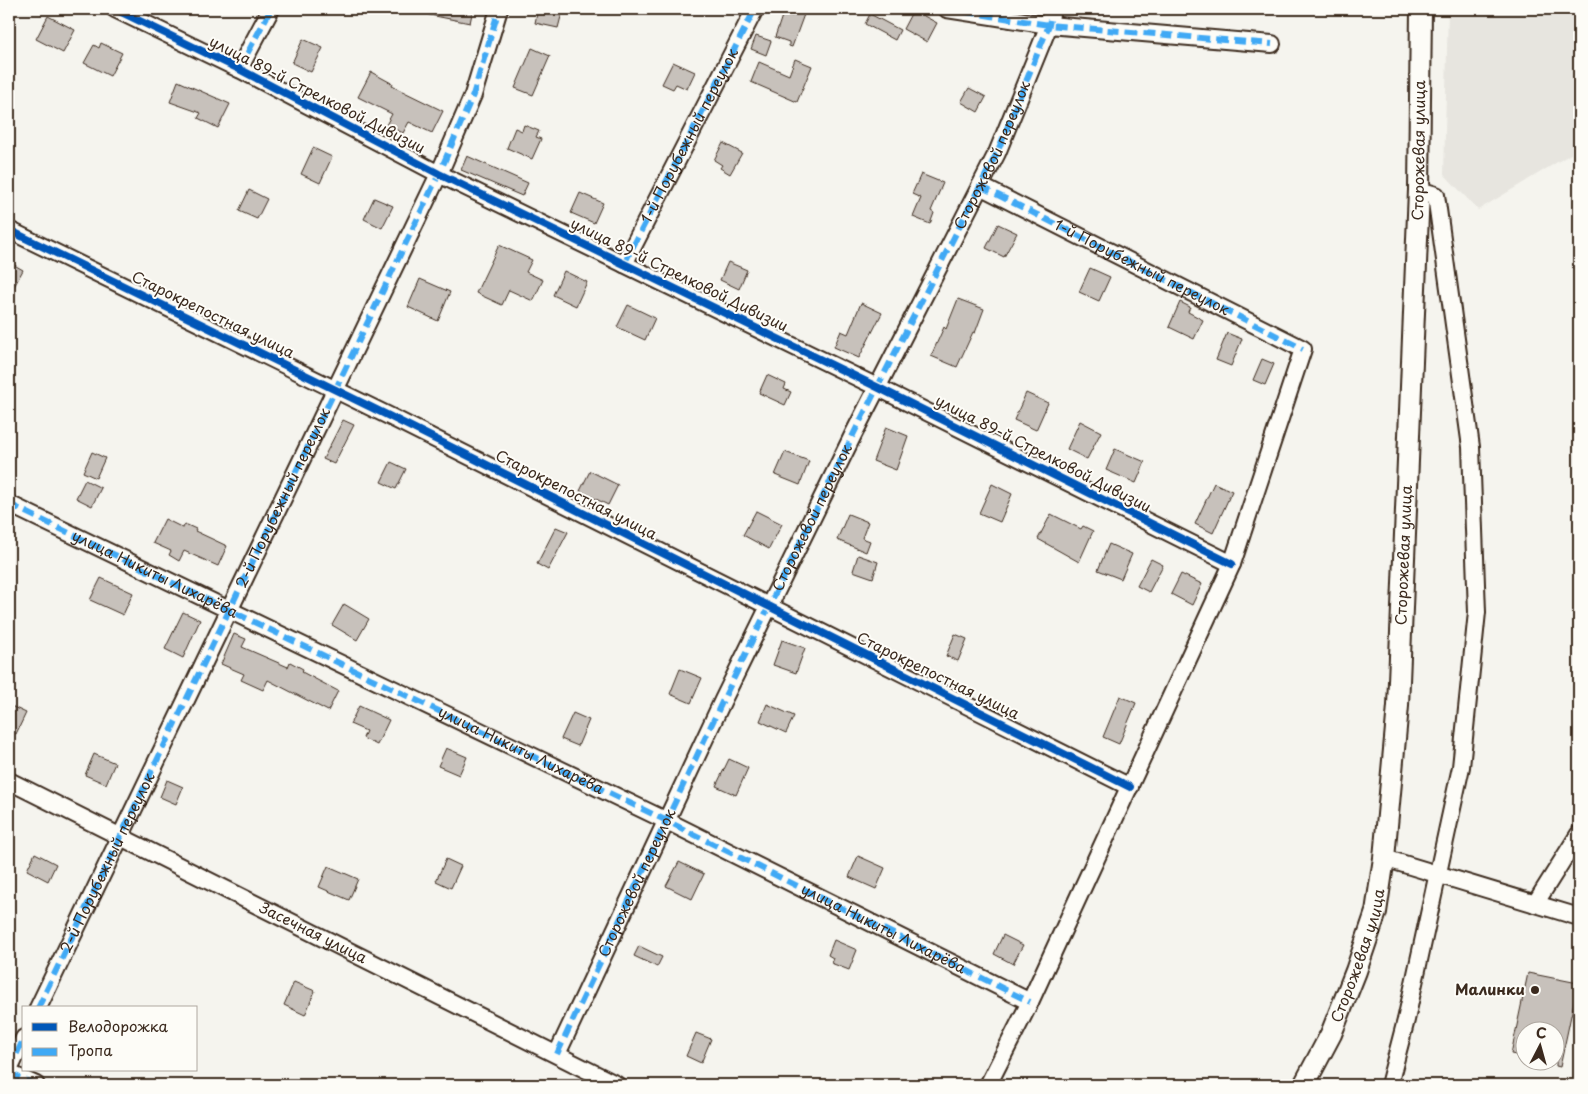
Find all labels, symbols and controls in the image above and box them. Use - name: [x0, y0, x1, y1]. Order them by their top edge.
- street label: улица 89-й Стрелковой Дивизии: [206, 29, 430, 158]
- street label: 1-й Порубежный переулок: [634, 44, 743, 227]
- street label: Сторожевой переулок: [947, 77, 1035, 233]
- street label: Сторожевая улица: [1405, 80, 1430, 221]
- street label: улица 89-й Стрелковой Дивизии: [567, 211, 792, 336]
- street label: 1-й Порубежный переулок: [1050, 212, 1234, 320]
- street label: Старокрепостная улица: [128, 264, 299, 363]
- street label: улица 89-й Стрелковой Дивизии: [932, 388, 1156, 517]
- street label: 2-й Порубежный переулок: [229, 403, 335, 591]
- street label: Сторожевой переулок: [765, 439, 857, 595]
- street label: Старокрепостная улица: [492, 443, 662, 545]
- street label: Сторожевая улица: [1388, 484, 1417, 626]
- street label: улица Никиты Лихарёва: [69, 523, 243, 623]
- street label: Старокрепостная улица: [853, 625, 1024, 724]
- street label: улица Никиты Лихарёва: [434, 699, 609, 799]
- street label: 2-й Порубежный переулок: [53, 768, 160, 956]
- street label: Сторожевой переулок: [591, 804, 681, 960]
- street label: улица Никиты Лихарёва: [797, 877, 971, 979]
- street label: Сторожевая улица: [1324, 886, 1389, 1025]
- street label: Засечная улица: [255, 895, 372, 969]
- place label: Малинки: [1455, 977, 1525, 1000]
- marker: Малинки: [1529, 984, 1541, 996]
- legend: [22, 1006, 198, 1072]
- text: Велодорожка: [68, 1014, 169, 1037]
- north arrow: [1516, 1022, 1566, 1072]
- text: С: [1535, 1022, 1548, 1044]
- text: Тропа: [68, 1038, 113, 1061]

